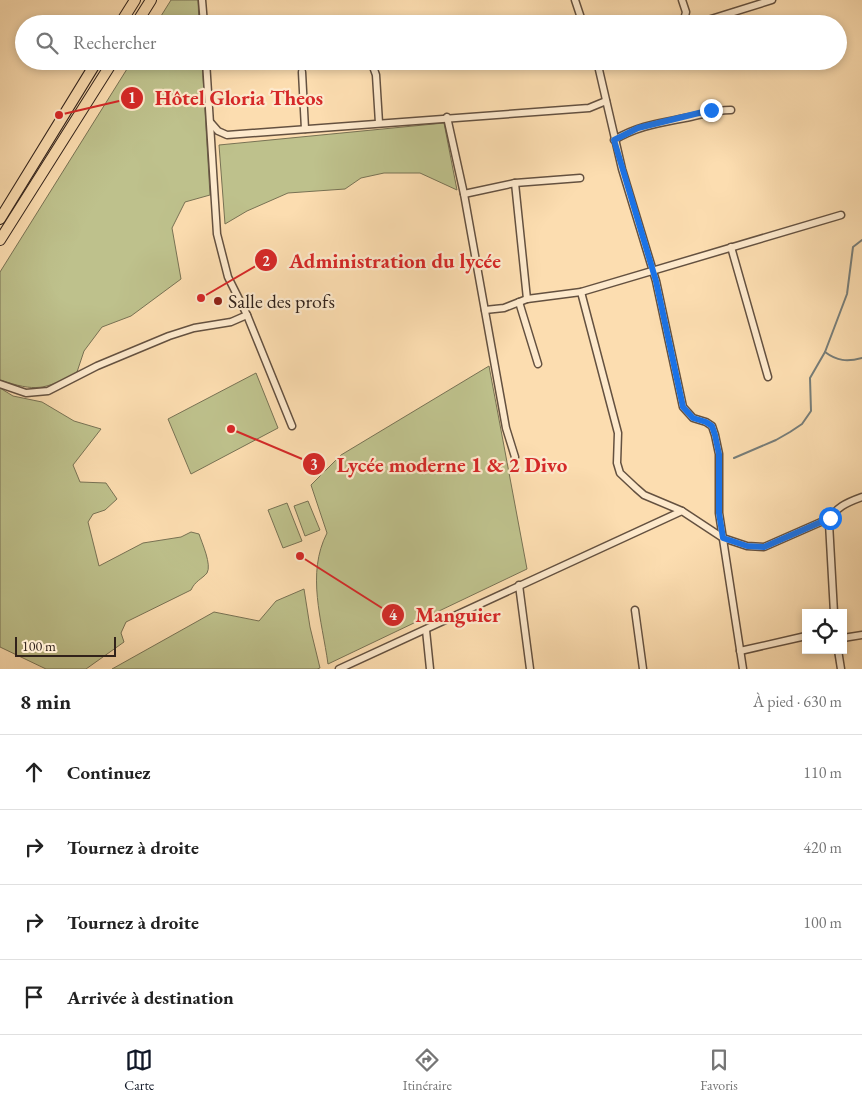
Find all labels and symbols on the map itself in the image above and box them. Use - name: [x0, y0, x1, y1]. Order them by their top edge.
- callout: Hôtel Gloria Theos: [120, 80, 333, 116]
- text: Hôtel Gloria Theos: [155, 84, 323, 111]
- text: 1: [128, 88, 136, 107]
- route end: [700, 99, 723, 122]
- callout: Administration du lycée: [254, 242, 511, 278]
- text: Administration du lycée: [288, 247, 501, 274]
- text: 2: [262, 251, 270, 270]
- place label: Salle des profs: [228, 288, 335, 314]
- marker: Salle des profs: [212, 295, 224, 307]
- callout: Lycée moderne 1 & 2 Divo: [302, 446, 577, 482]
- text: Lycée moderne 1 & 2 Divo: [337, 451, 568, 478]
- text: 3: [310, 455, 318, 474]
- route start: [819, 507, 842, 530]
- callout: Manguier: [380, 597, 511, 633]
- text: Manguier: [415, 601, 501, 628]
- text: 4: [389, 605, 398, 624]
- scale bar: [15, 634, 116, 657]

